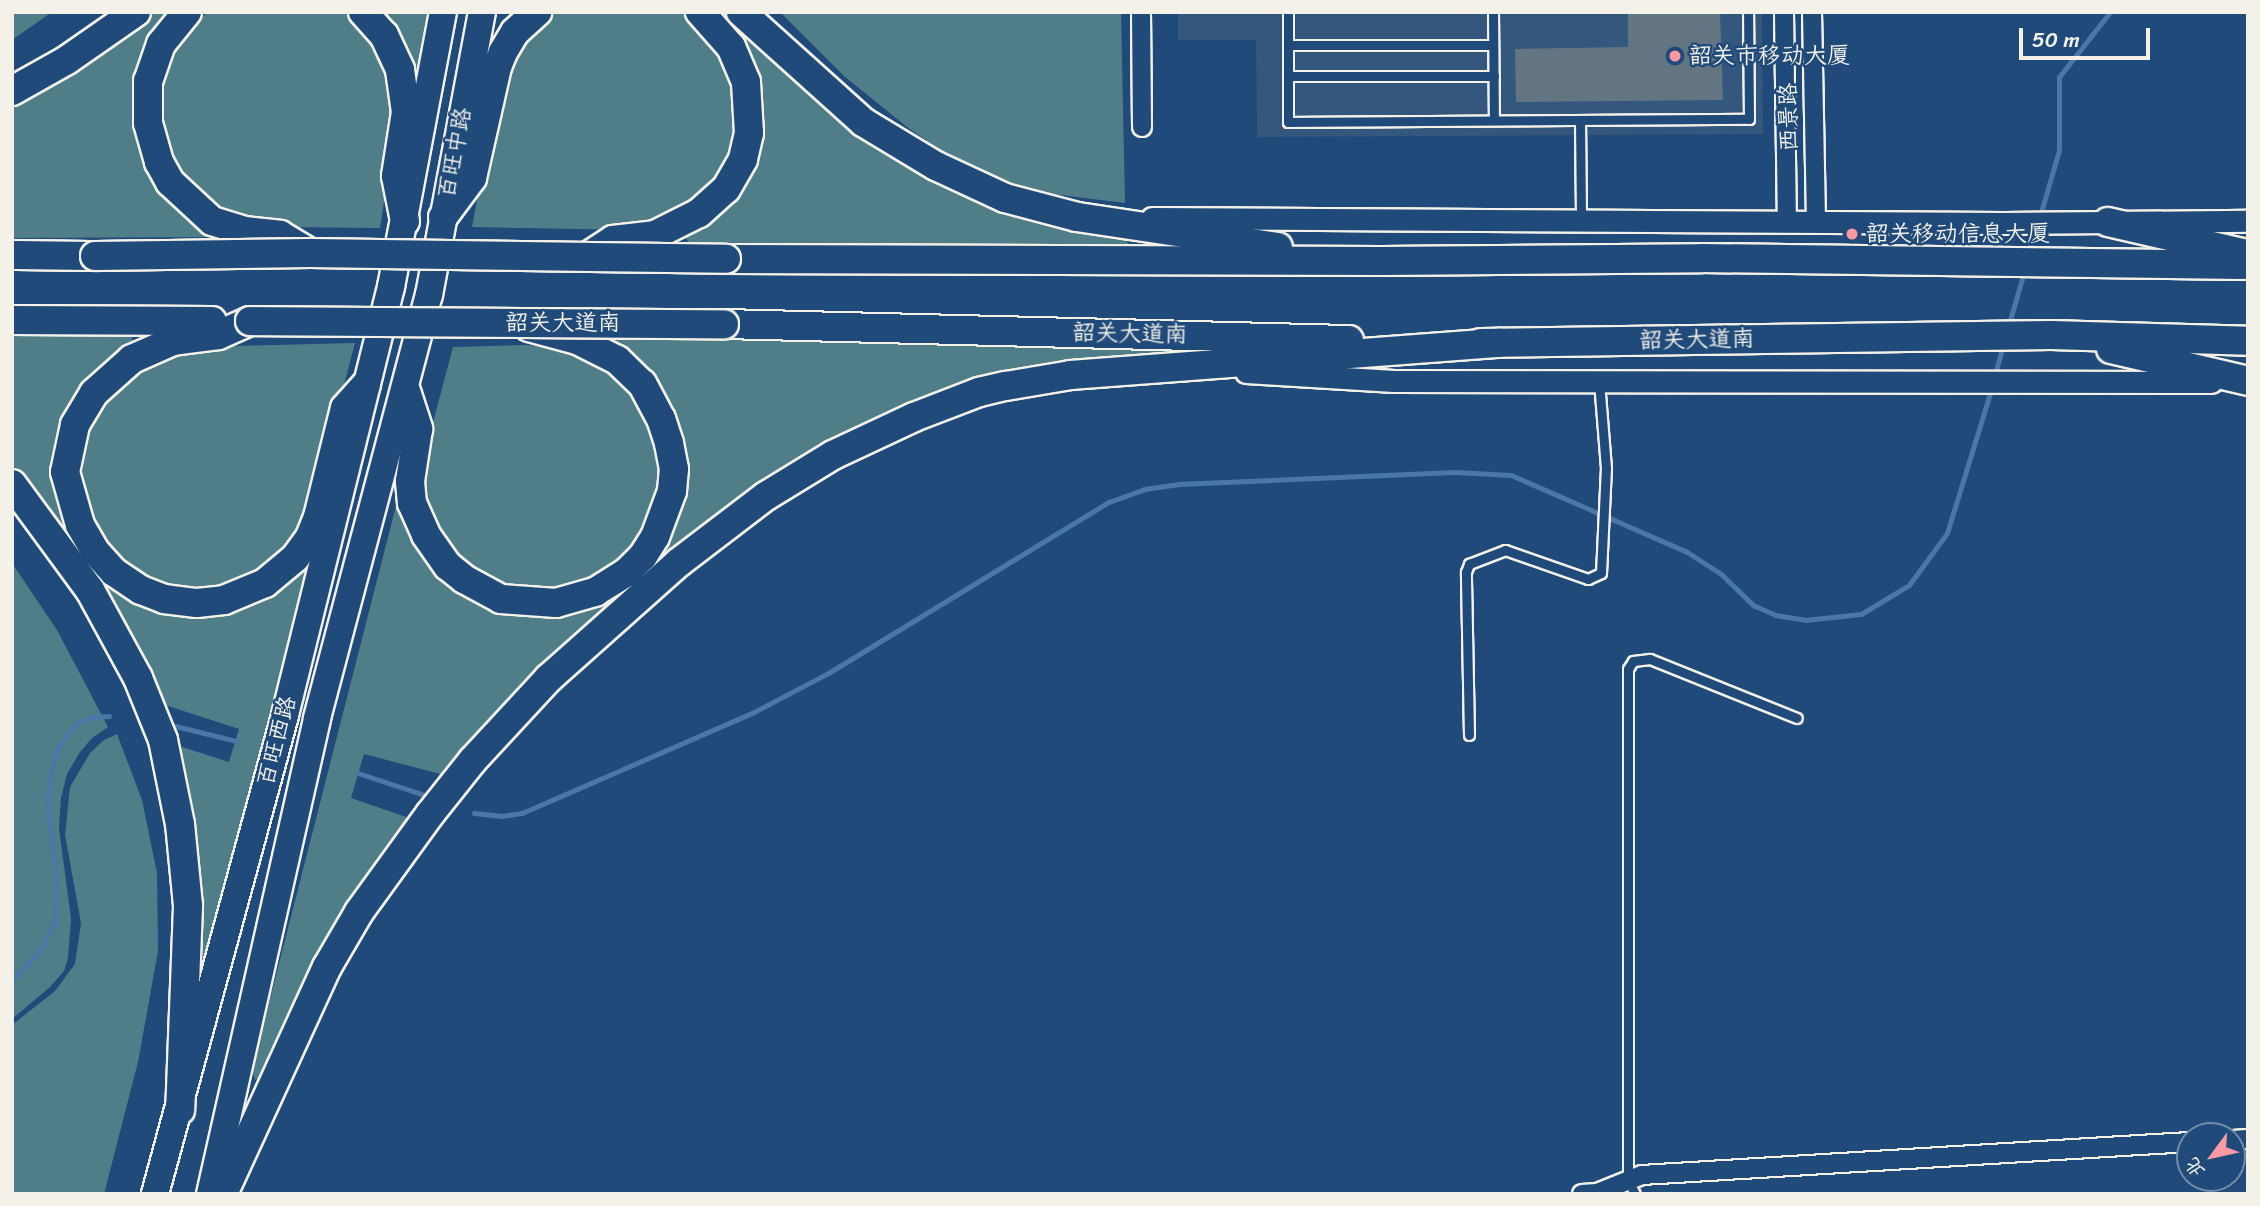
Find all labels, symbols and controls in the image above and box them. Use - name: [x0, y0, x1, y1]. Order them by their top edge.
- scale bar: [2022, 14, 2153, 58]
- text: 50 m: [2032, 21, 2080, 59]
- place label: 韶关市移动大厦: [1689, 42, 1850, 70]
- marker: 韶关市移动大厦: [1667, 48, 1683, 64]
- street label: 西景路: [1775, 82, 1803, 152]
- street label: 百旺中路: [433, 105, 477, 201]
- place label: 韶关移动信息大厦: [1866, 220, 2050, 248]
- marker: 韶关移动信息大厦: [1844, 226, 1860, 242]
- street label: 韶关大道南: [506, 309, 620, 337]
- street label: 韶关大道南: [1072, 319, 1188, 349]
- street label: 韶关大道南: [1639, 325, 1755, 355]
- street label: 百旺西路: [252, 693, 302, 789]
- north arrow: [2176, 1122, 2246, 1192]
- text: 北: [2176, 1151, 2214, 1185]

